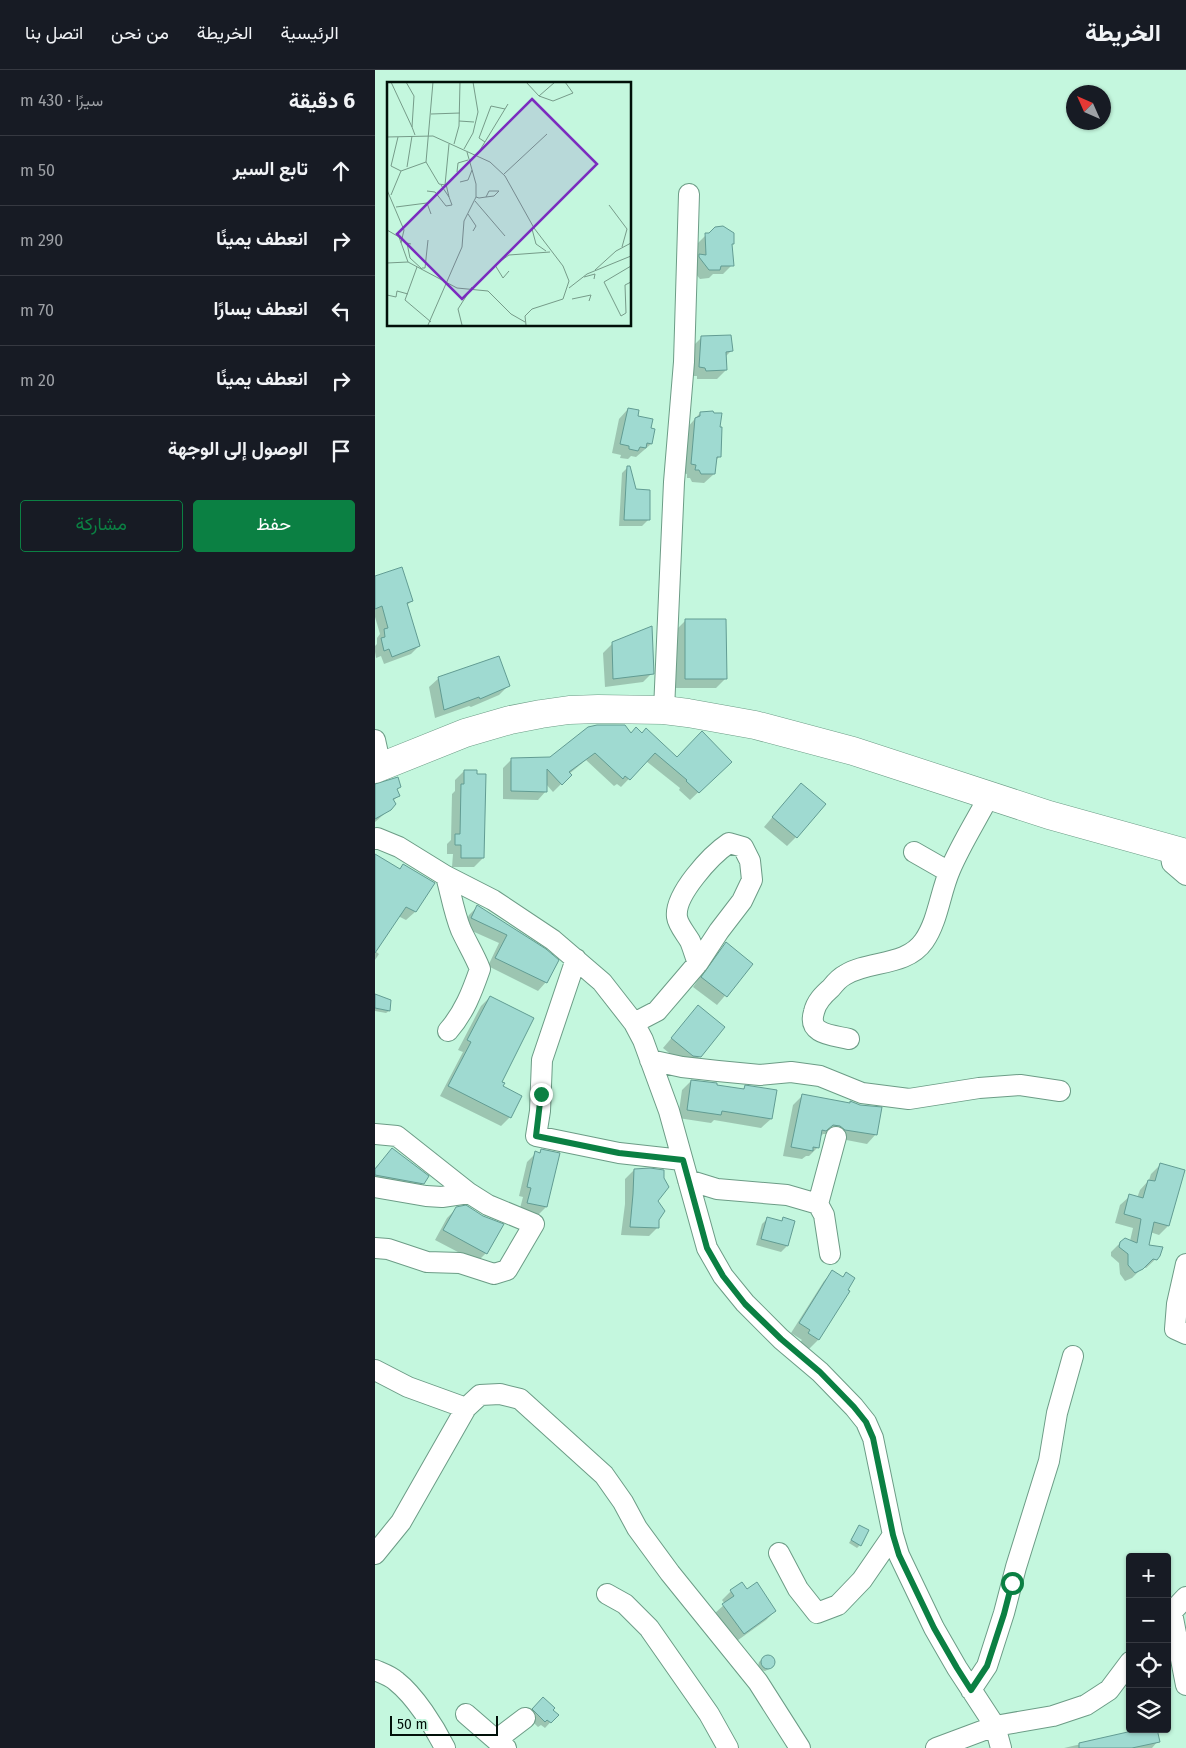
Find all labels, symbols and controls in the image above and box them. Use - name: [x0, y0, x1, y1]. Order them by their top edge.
- text: الخريطة: [1085, 19, 1161, 47]
- text: اتصل بنا: [25, 22, 83, 44]
- text: من نحن: [111, 22, 169, 44]
- text: الخريطة: [197, 22, 253, 44]
- text: الرئيسية: [281, 22, 339, 44]
- inset map: [387, 82, 631, 326]
- north arrow: [1066, 85, 1111, 130]
- text: 6 دقيقة: [289, 88, 355, 114]
- text: سيرًا · 430 m: [20, 91, 103, 110]
- text: تابع السير: [233, 157, 308, 180]
- icon: ahead: [327, 157, 355, 185]
- text: 50 m: [20, 161, 55, 180]
- text: انعطف يمينًا: [216, 227, 308, 250]
- icon: right: [327, 227, 355, 255]
- text: 290 m: [20, 231, 63, 250]
- text: انعطف يسارًا: [214, 297, 308, 320]
- icon: left: [327, 297, 355, 325]
- text: 70 m: [20, 301, 54, 320]
- text: انعطف يمينًا: [216, 367, 308, 390]
- icon: right: [327, 367, 355, 395]
- text: 20 m: [20, 371, 55, 390]
- text: الوصول إلى الوجهة: [168, 437, 308, 460]
- icon: arrive: [327, 437, 355, 465]
- button: مشاركة: [20, 500, 183, 552]
- button: حفظ: [193, 500, 355, 552]
- route end: [530, 1083, 553, 1106]
- map controls: [1126, 1553, 1171, 1733]
- button: +: [1126, 1553, 1171, 1598]
- route start: [1001, 1572, 1024, 1595]
- button: −: [1126, 1598, 1171, 1643]
- button: locate: [1126, 1643, 1171, 1688]
- button: layers: [1126, 1688, 1171, 1733]
- scale bar: [390, 1713, 497, 1736]
- text: 50 m: [397, 1716, 428, 1733]

